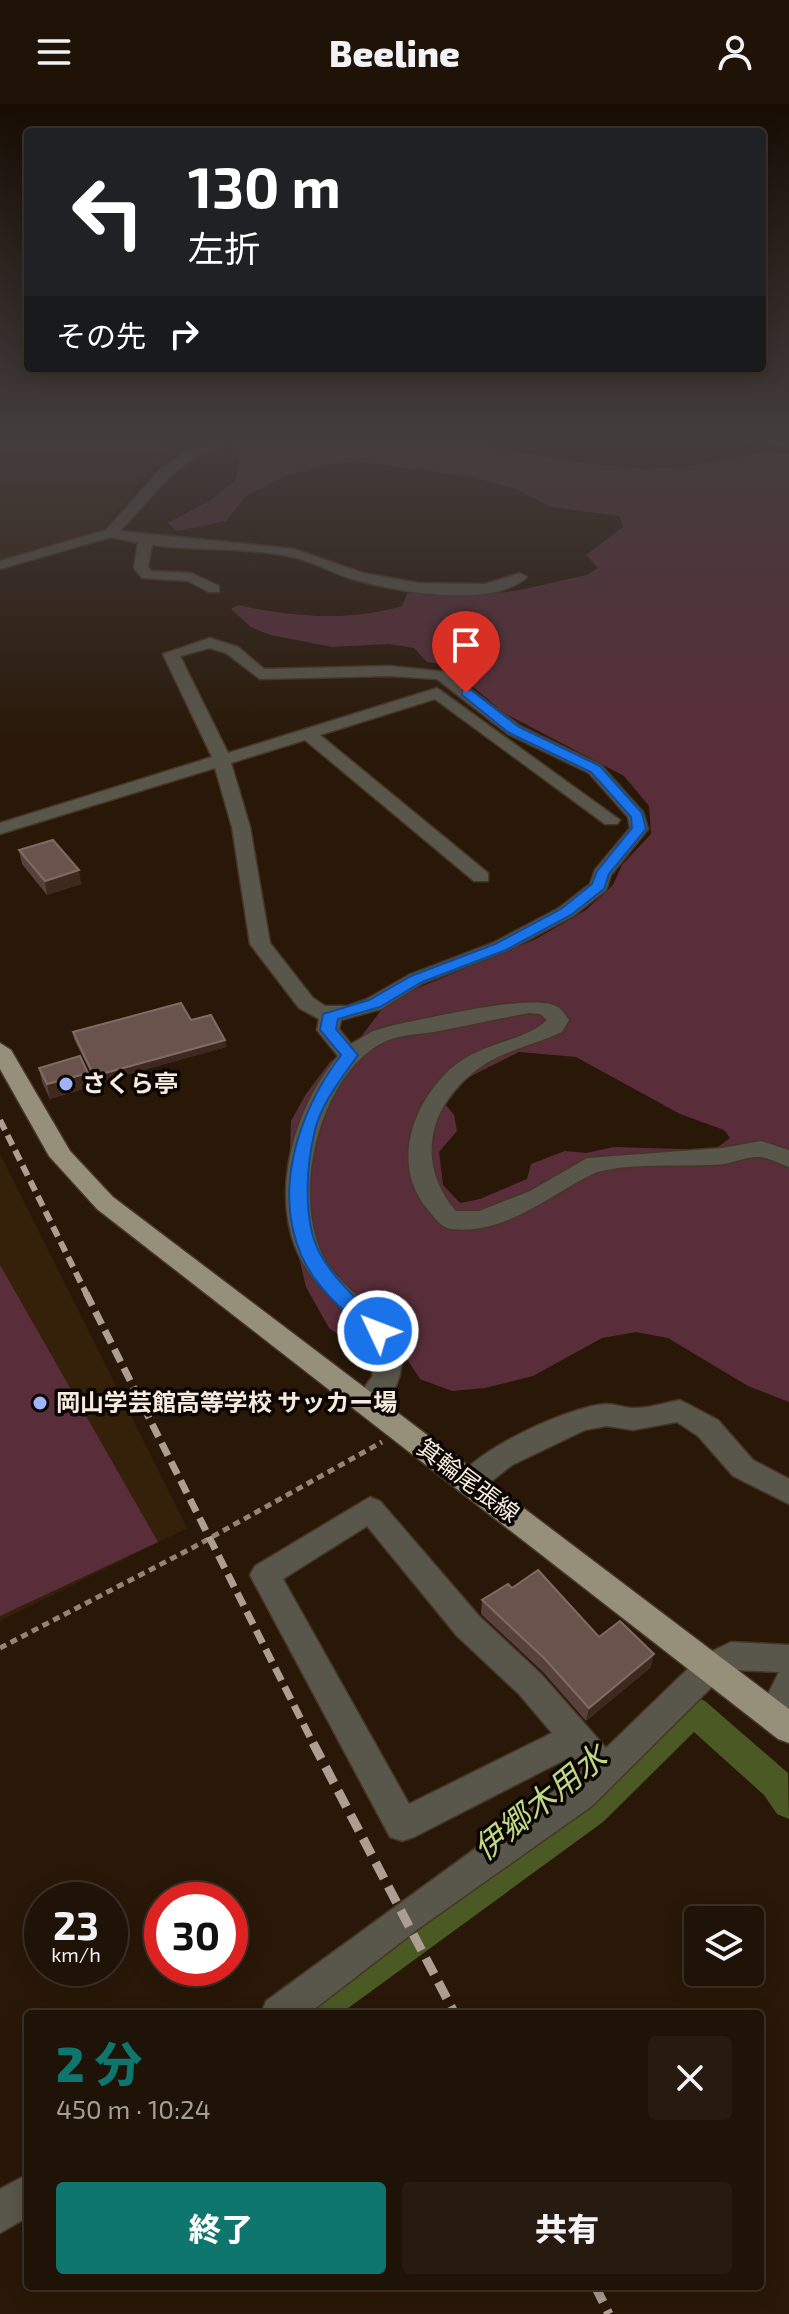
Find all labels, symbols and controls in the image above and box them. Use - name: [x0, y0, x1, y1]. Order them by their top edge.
- icon: menu: [32, 30, 76, 74]
- icon: person: [713, 30, 757, 74]
- text: Beeline: [329, 31, 460, 74]
- text: 130 m: [188, 152, 341, 219]
- icon: left: [56, 160, 160, 264]
- text: 左折: [188, 226, 260, 269]
- icon: right: [162, 312, 206, 356]
- text: その先: [56, 317, 146, 353]
- pin: [432, 611, 500, 693]
- icon: arrive: [444, 623, 488, 667]
- place label: さくら亭: [82, 1068, 178, 1097]
- marker: さくら亭: [57, 1075, 75, 1093]
- position arrow: [336, 1289, 420, 1373]
- place label: 岡山学芸館高等学校 サッカー場: [56, 1387, 397, 1416]
- marker: 岡山学芸館高等学校 サッカー場: [31, 1394, 49, 1412]
- street label: 箕輪尾張線: [412, 1432, 526, 1527]
- water label: 伊郷木用水: [465, 1734, 615, 1867]
- speed limit sign: 30: [144, 1882, 248, 1986]
- text: 23: [53, 1900, 99, 1948]
- map controls: [684, 1906, 764, 1986]
- button: layers: [684, 1906, 764, 1986]
- text: km/h: [51, 1942, 101, 1966]
- text: 2 分: [56, 2034, 143, 2092]
- button: close: [648, 2036, 732, 2120]
- text: 450 m · 10:24: [56, 2093, 211, 2124]
- button: 終了: [56, 2182, 386, 2274]
- button: 共有: [402, 2182, 732, 2274]

